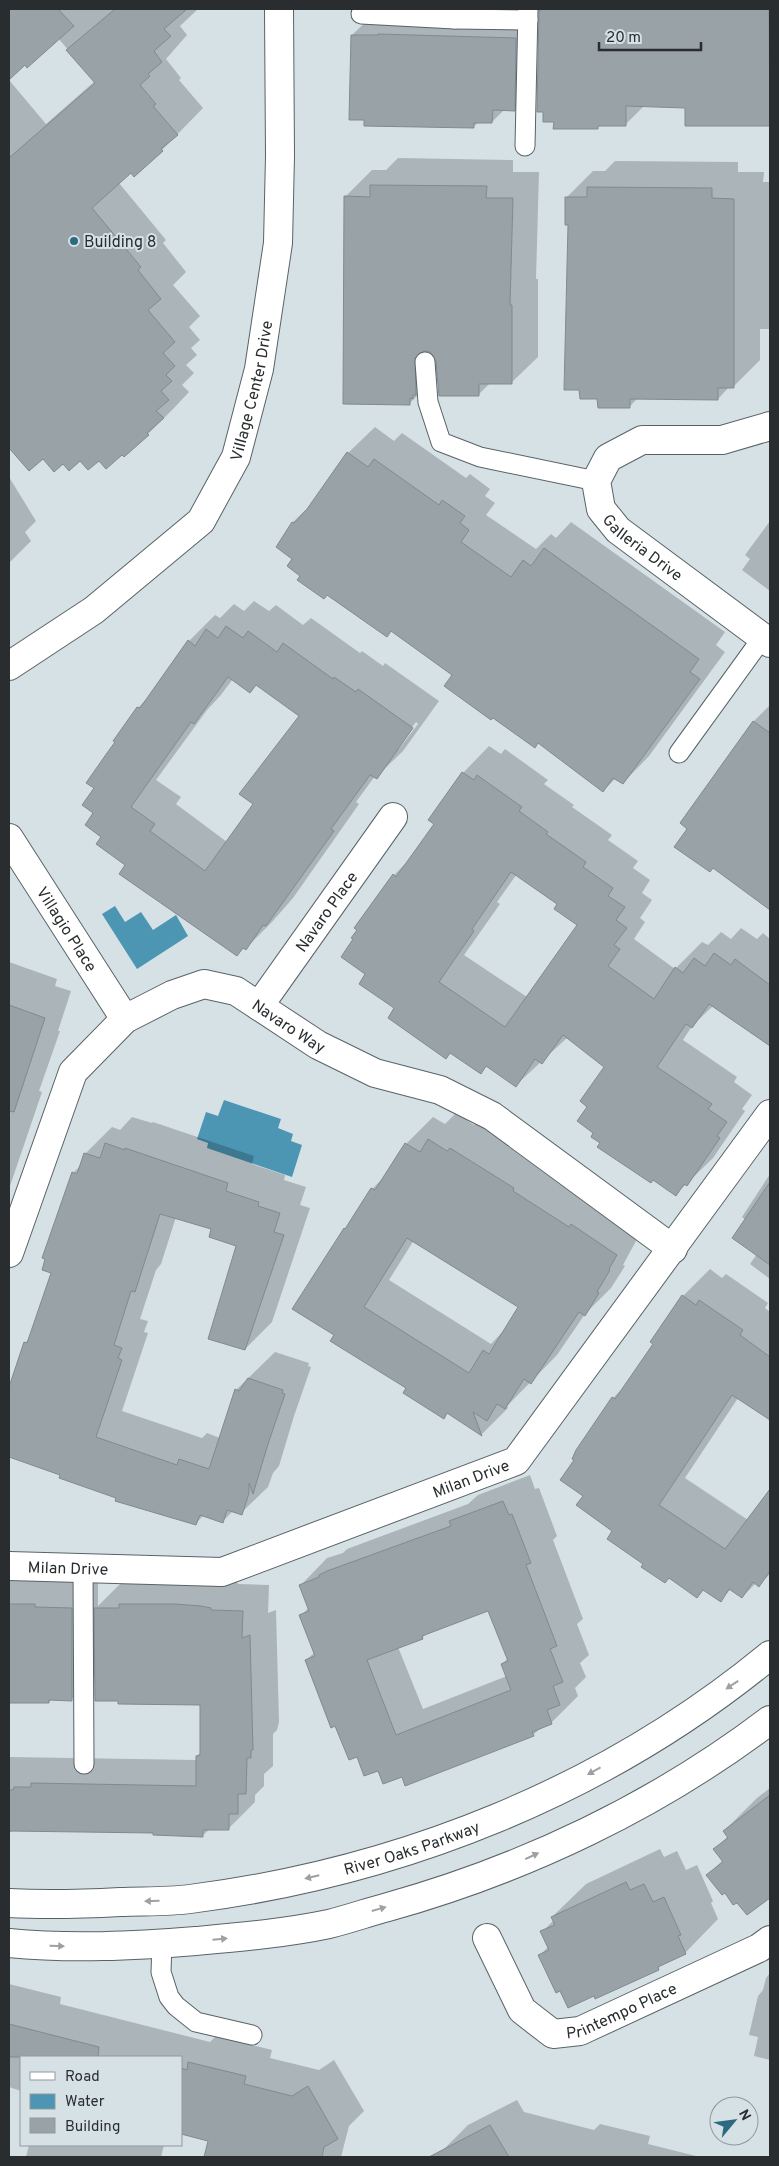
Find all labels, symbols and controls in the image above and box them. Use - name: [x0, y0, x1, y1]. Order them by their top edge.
- scale bar: [599, 20, 702, 52]
- text: 20 m: [606, 29, 641, 48]
- place label: Building 8: [84, 233, 157, 253]
- marker: Building 8: [68, 235, 80, 247]
- street label: Village Center Drive: [227, 319, 278, 464]
- street label: Galleria Drive: [597, 511, 686, 587]
- street label: Navaro Place: [292, 868, 363, 957]
- street label: Villagio Place: [31, 884, 100, 976]
- street label: Navaro Way: [247, 996, 328, 1059]
- street label: Milan Drive: [430, 1456, 513, 1504]
- street label: Milan Drive: [27, 1559, 108, 1581]
- one-way arrow: [725, 1680, 739, 1690]
- one-way arrow: [588, 1767, 601, 1776]
- street label: River Oaks Parkway: [342, 1818, 483, 1881]
- one-way arrow: [525, 1851, 539, 1859]
- one-way arrow: [305, 1873, 320, 1881]
- one-way arrow: [144, 1897, 160, 1905]
- one-way arrow: [372, 1905, 387, 1913]
- one-way arrow: [212, 1935, 228, 1943]
- one-way arrow: [50, 1942, 66, 1950]
- street label: Printempo Place: [565, 1979, 680, 2044]
- legend: [20, 2056, 182, 2146]
- text: Road: [65, 2068, 100, 2087]
- text: Water: [65, 2093, 105, 2112]
- north arrow: [709, 2096, 759, 2146]
- text: N: [734, 2107, 754, 2124]
- text: Building: [65, 2118, 120, 2137]

